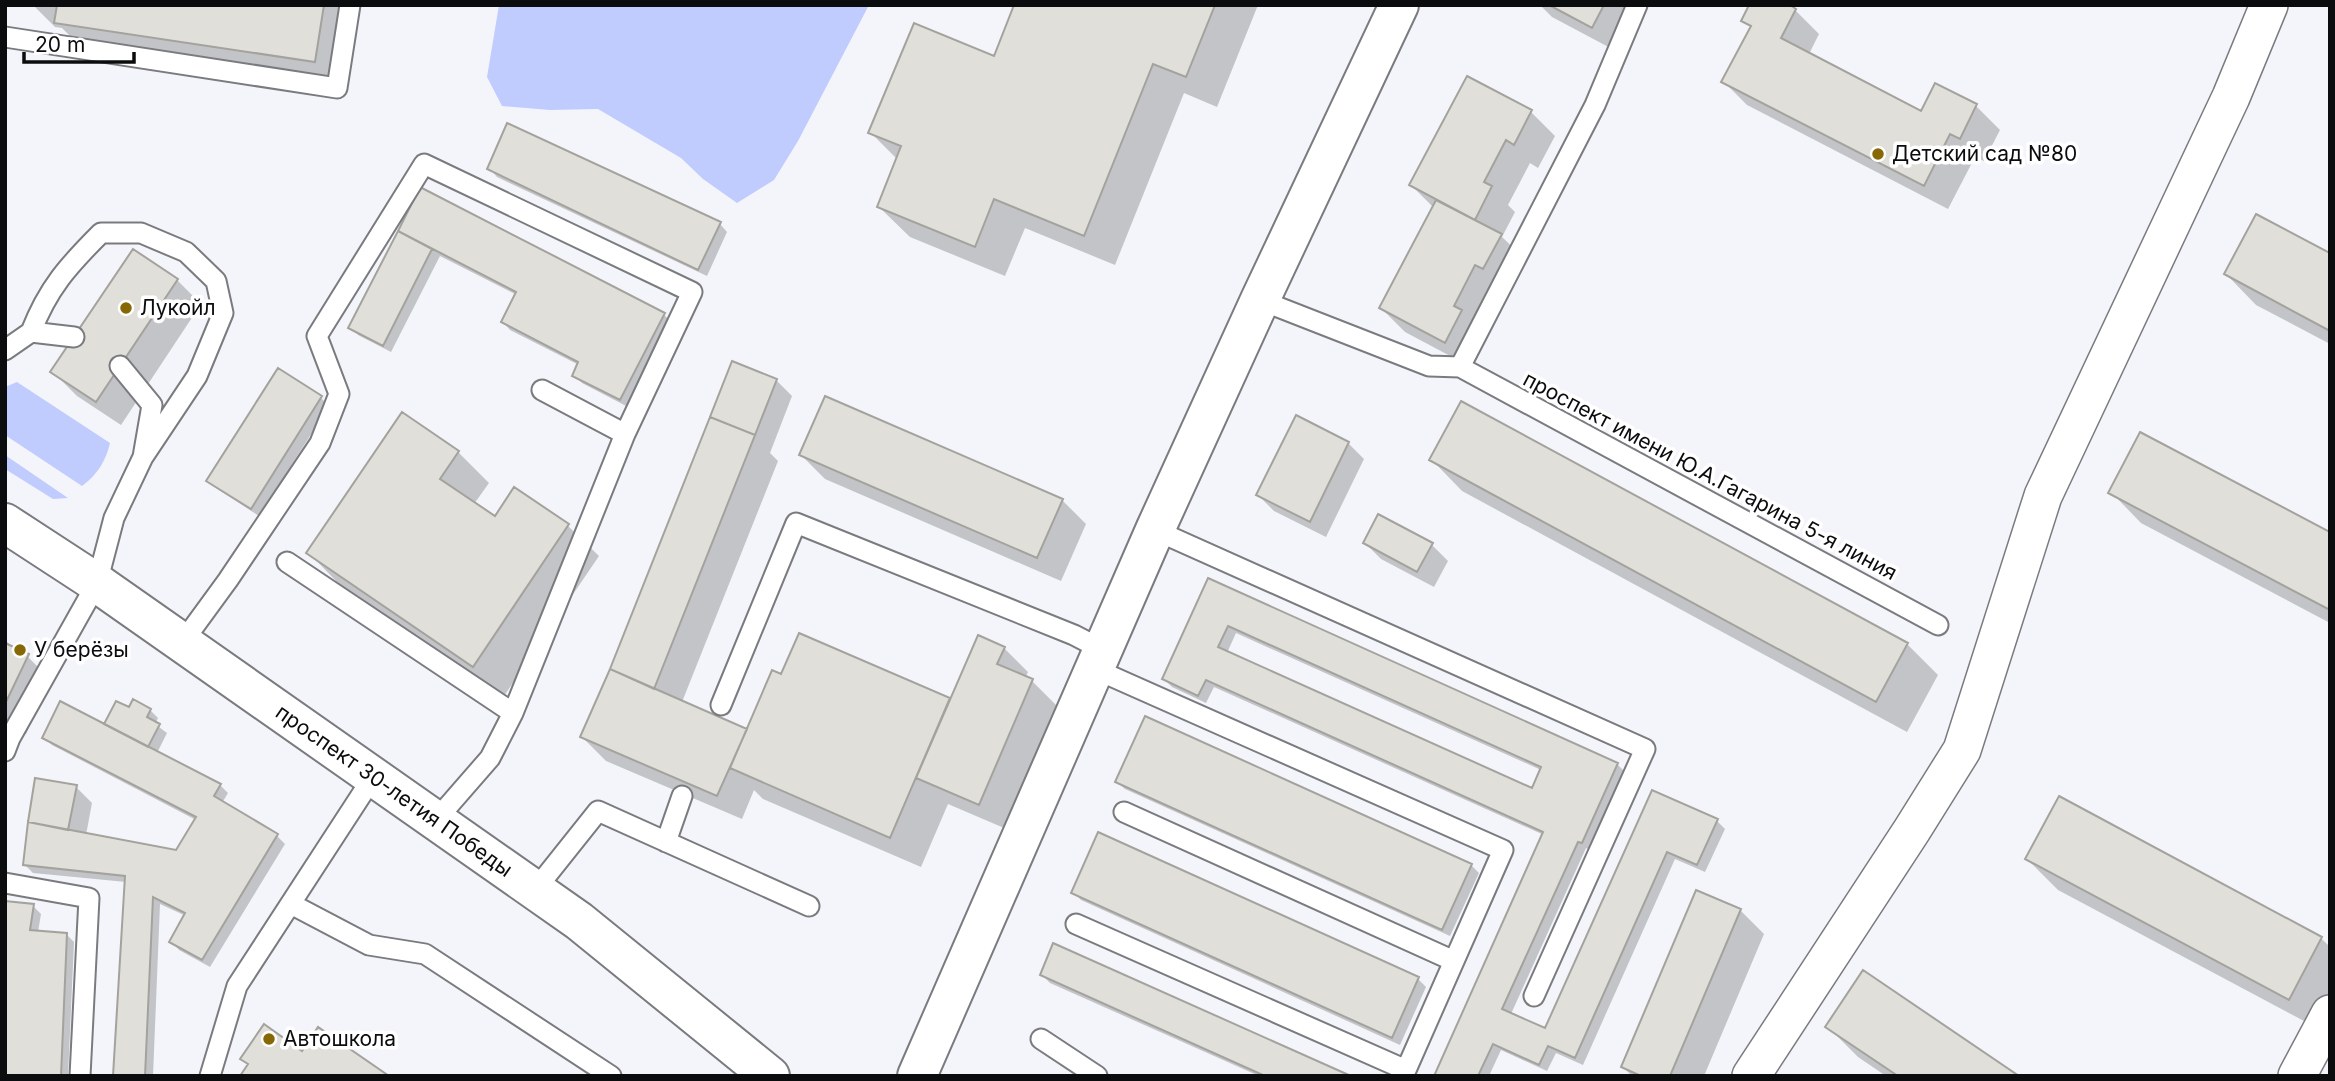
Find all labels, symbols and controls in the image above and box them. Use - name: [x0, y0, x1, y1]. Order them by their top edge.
- scale bar: [24, 21, 135, 65]
- text: 20 m: [35, 32, 85, 57]
- place label: Детский сад №80: [1892, 141, 2077, 166]
- marker: Детский сад №80: [1870, 146, 1886, 162]
- place label: Лукойл: [140, 295, 216, 320]
- marker: Лукойл: [118, 300, 134, 316]
- street label: проспект имени Ю.А.Гагарина 5-я линия: [1519, 366, 1901, 585]
- place label: У берёзы: [34, 637, 129, 662]
- marker: У берёзы: [12, 642, 28, 658]
- street label: проспект 30-летия Победы: [271, 699, 517, 882]
- place label: Автошкола: [283, 1026, 396, 1051]
- marker: Автошкола: [261, 1031, 277, 1047]

